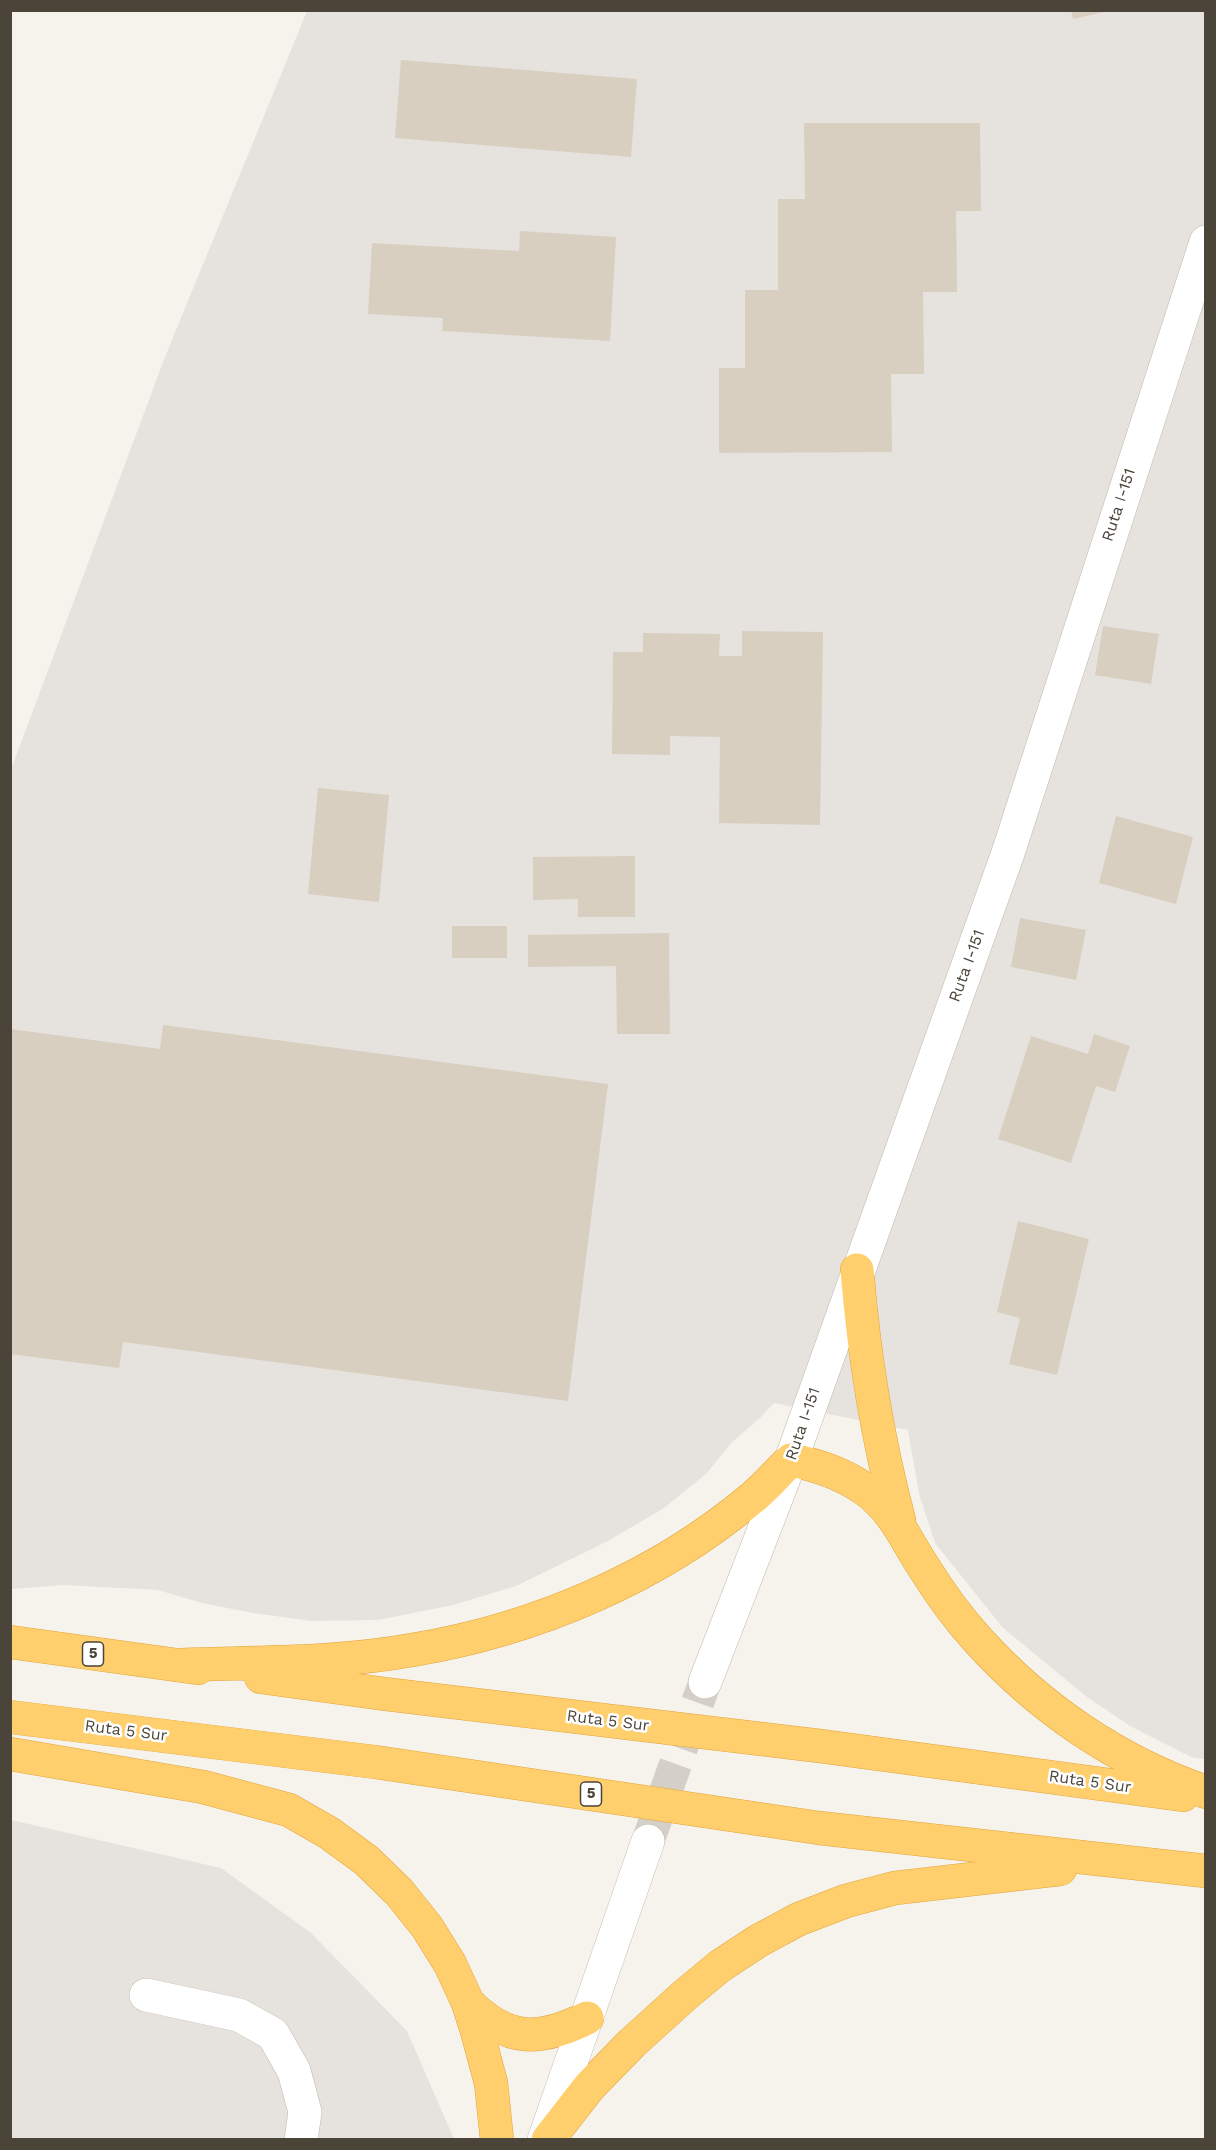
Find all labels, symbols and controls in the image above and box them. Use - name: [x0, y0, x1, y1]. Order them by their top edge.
- street label: Ruta I-151: [1098, 466, 1140, 544]
- street label: Ruta I-151: [945, 927, 989, 1005]
- street label: Ruta I-151: [782, 1385, 824, 1463]
- road number: 5: [82, 1642, 104, 1666]
- street label: Ruta 5 Sur: [566, 1706, 650, 1736]
- street label: Ruta 5 Sur: [84, 1716, 168, 1746]
- street label: Ruta 5 Sur: [1048, 1767, 1132, 1797]
- road number: 5: [580, 1782, 602, 1806]

